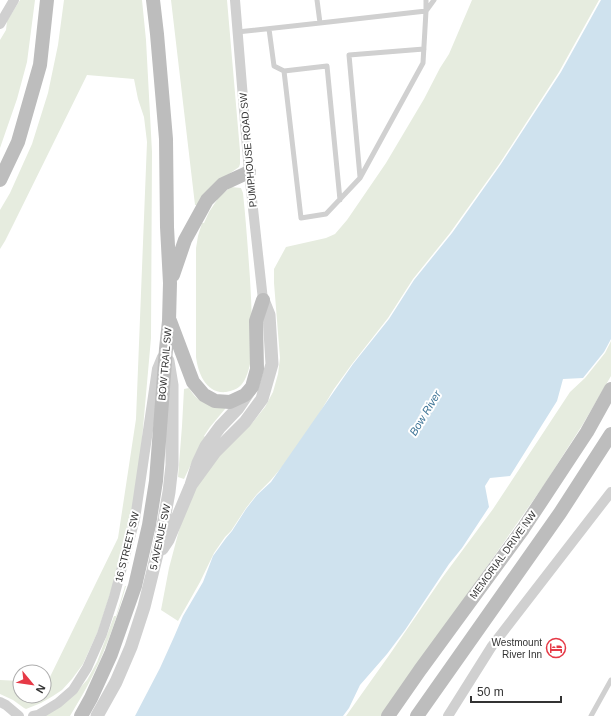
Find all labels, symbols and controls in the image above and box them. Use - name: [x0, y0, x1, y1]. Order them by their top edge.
- street label: PUMPHOUSE ROAD SW: [237, 92, 258, 208]
- street label: BOW TRAIL SW: [156, 326, 174, 401]
- water label: Bow River: [407, 387, 444, 438]
- street label: 5 AVENUE SW: [148, 503, 172, 571]
- street label: MEMORIAL DRIVE NW: [467, 509, 539, 601]
- street label: 16 STREET SW: [113, 510, 141, 583]
- place label: Westmount River Inn: [492, 637, 542, 660]
- hotel icon: Westmount River Inn: [545, 637, 567, 659]
- north arrow: [12, 664, 52, 704]
- scale bar: [471, 678, 561, 704]
- text: N: [34, 682, 48, 695]
- text: 50 m: [477, 685, 504, 699]

